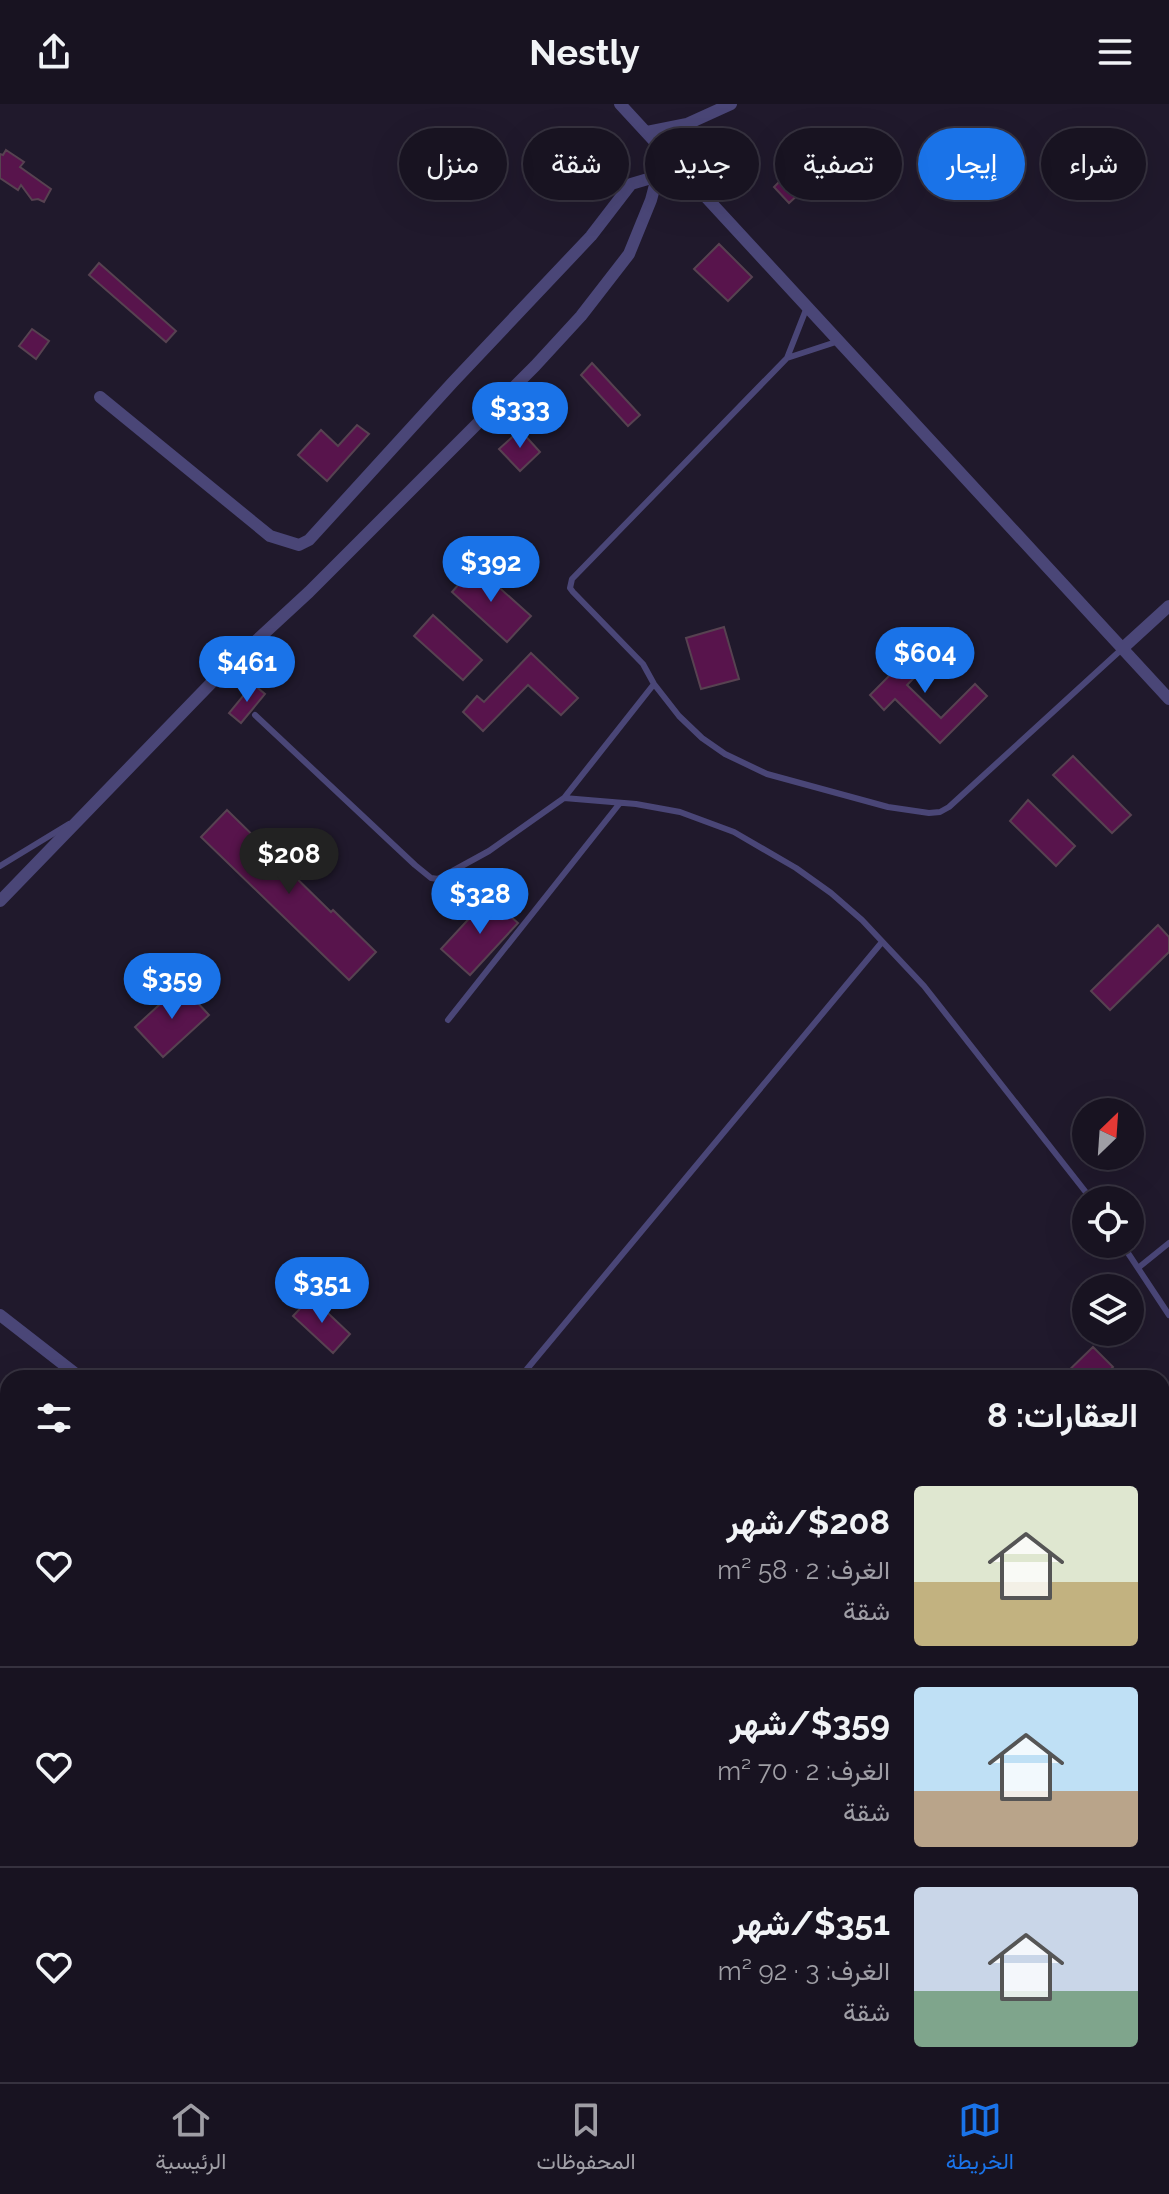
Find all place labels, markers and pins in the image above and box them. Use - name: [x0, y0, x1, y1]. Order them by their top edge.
- pin: $333: [473, 382, 567, 450]
- pin: $392: [444, 536, 538, 604]
- pin: $604: [878, 627, 972, 695]
- pin: $461: [200, 636, 294, 704]
- pin: $208: [242, 828, 336, 896]
- pin: $328: [433, 868, 527, 936]
- pin: $359: [125, 953, 219, 1021]
- pin: $351: [275, 1257, 369, 1325]

